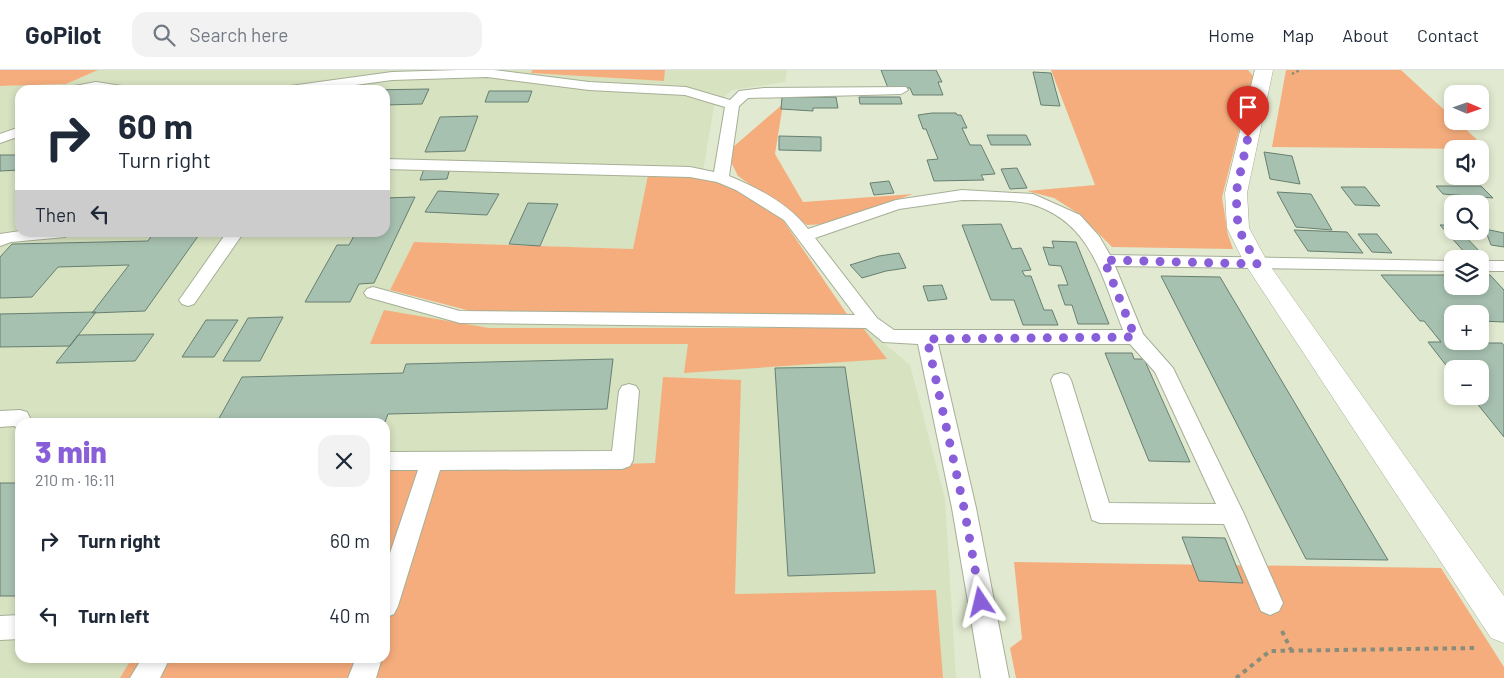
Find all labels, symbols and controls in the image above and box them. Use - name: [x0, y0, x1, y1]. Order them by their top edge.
- search box: [132, 12, 482, 57]
- text: GoPilot: [25, 20, 102, 49]
- icon: search: [150, 21, 178, 49]
- text: Search here: [190, 23, 288, 46]
- text: Home: [1208, 24, 1254, 46]
- text: Map: [1282, 24, 1314, 46]
- text: About: [1342, 24, 1389, 46]
- text: Contact: [1417, 24, 1479, 46]
- north arrow: [1444, 85, 1489, 130]
- map controls: [1444, 85, 1489, 405]
- pin: [1227, 86, 1269, 137]
- icon: arrive: [1234, 93, 1262, 121]
- text: 60 m: [118, 104, 193, 146]
- icon: right: [35, 105, 100, 170]
- button: sound: [1444, 140, 1489, 185]
- text: Turn right: [118, 146, 211, 172]
- button: search: [1444, 195, 1489, 240]
- icon: left: [86, 200, 114, 228]
- text: Then: [35, 203, 76, 226]
- button: layers: [1444, 250, 1489, 295]
- button: +: [1444, 305, 1489, 350]
- button: −: [1444, 360, 1489, 405]
- text: 3 min: [35, 433, 107, 469]
- button: close: [318, 435, 370, 487]
- text: 210 m · 16:11: [35, 470, 115, 489]
- icon: right: [35, 527, 63, 555]
- text: Turn right: [78, 529, 160, 552]
- text: 60 m: [330, 529, 370, 552]
- position arrow: [954, 575, 1006, 627]
- icon: left: [35, 602, 63, 630]
- text: Turn left: [78, 604, 149, 627]
- text: 40 m: [329, 604, 370, 627]

